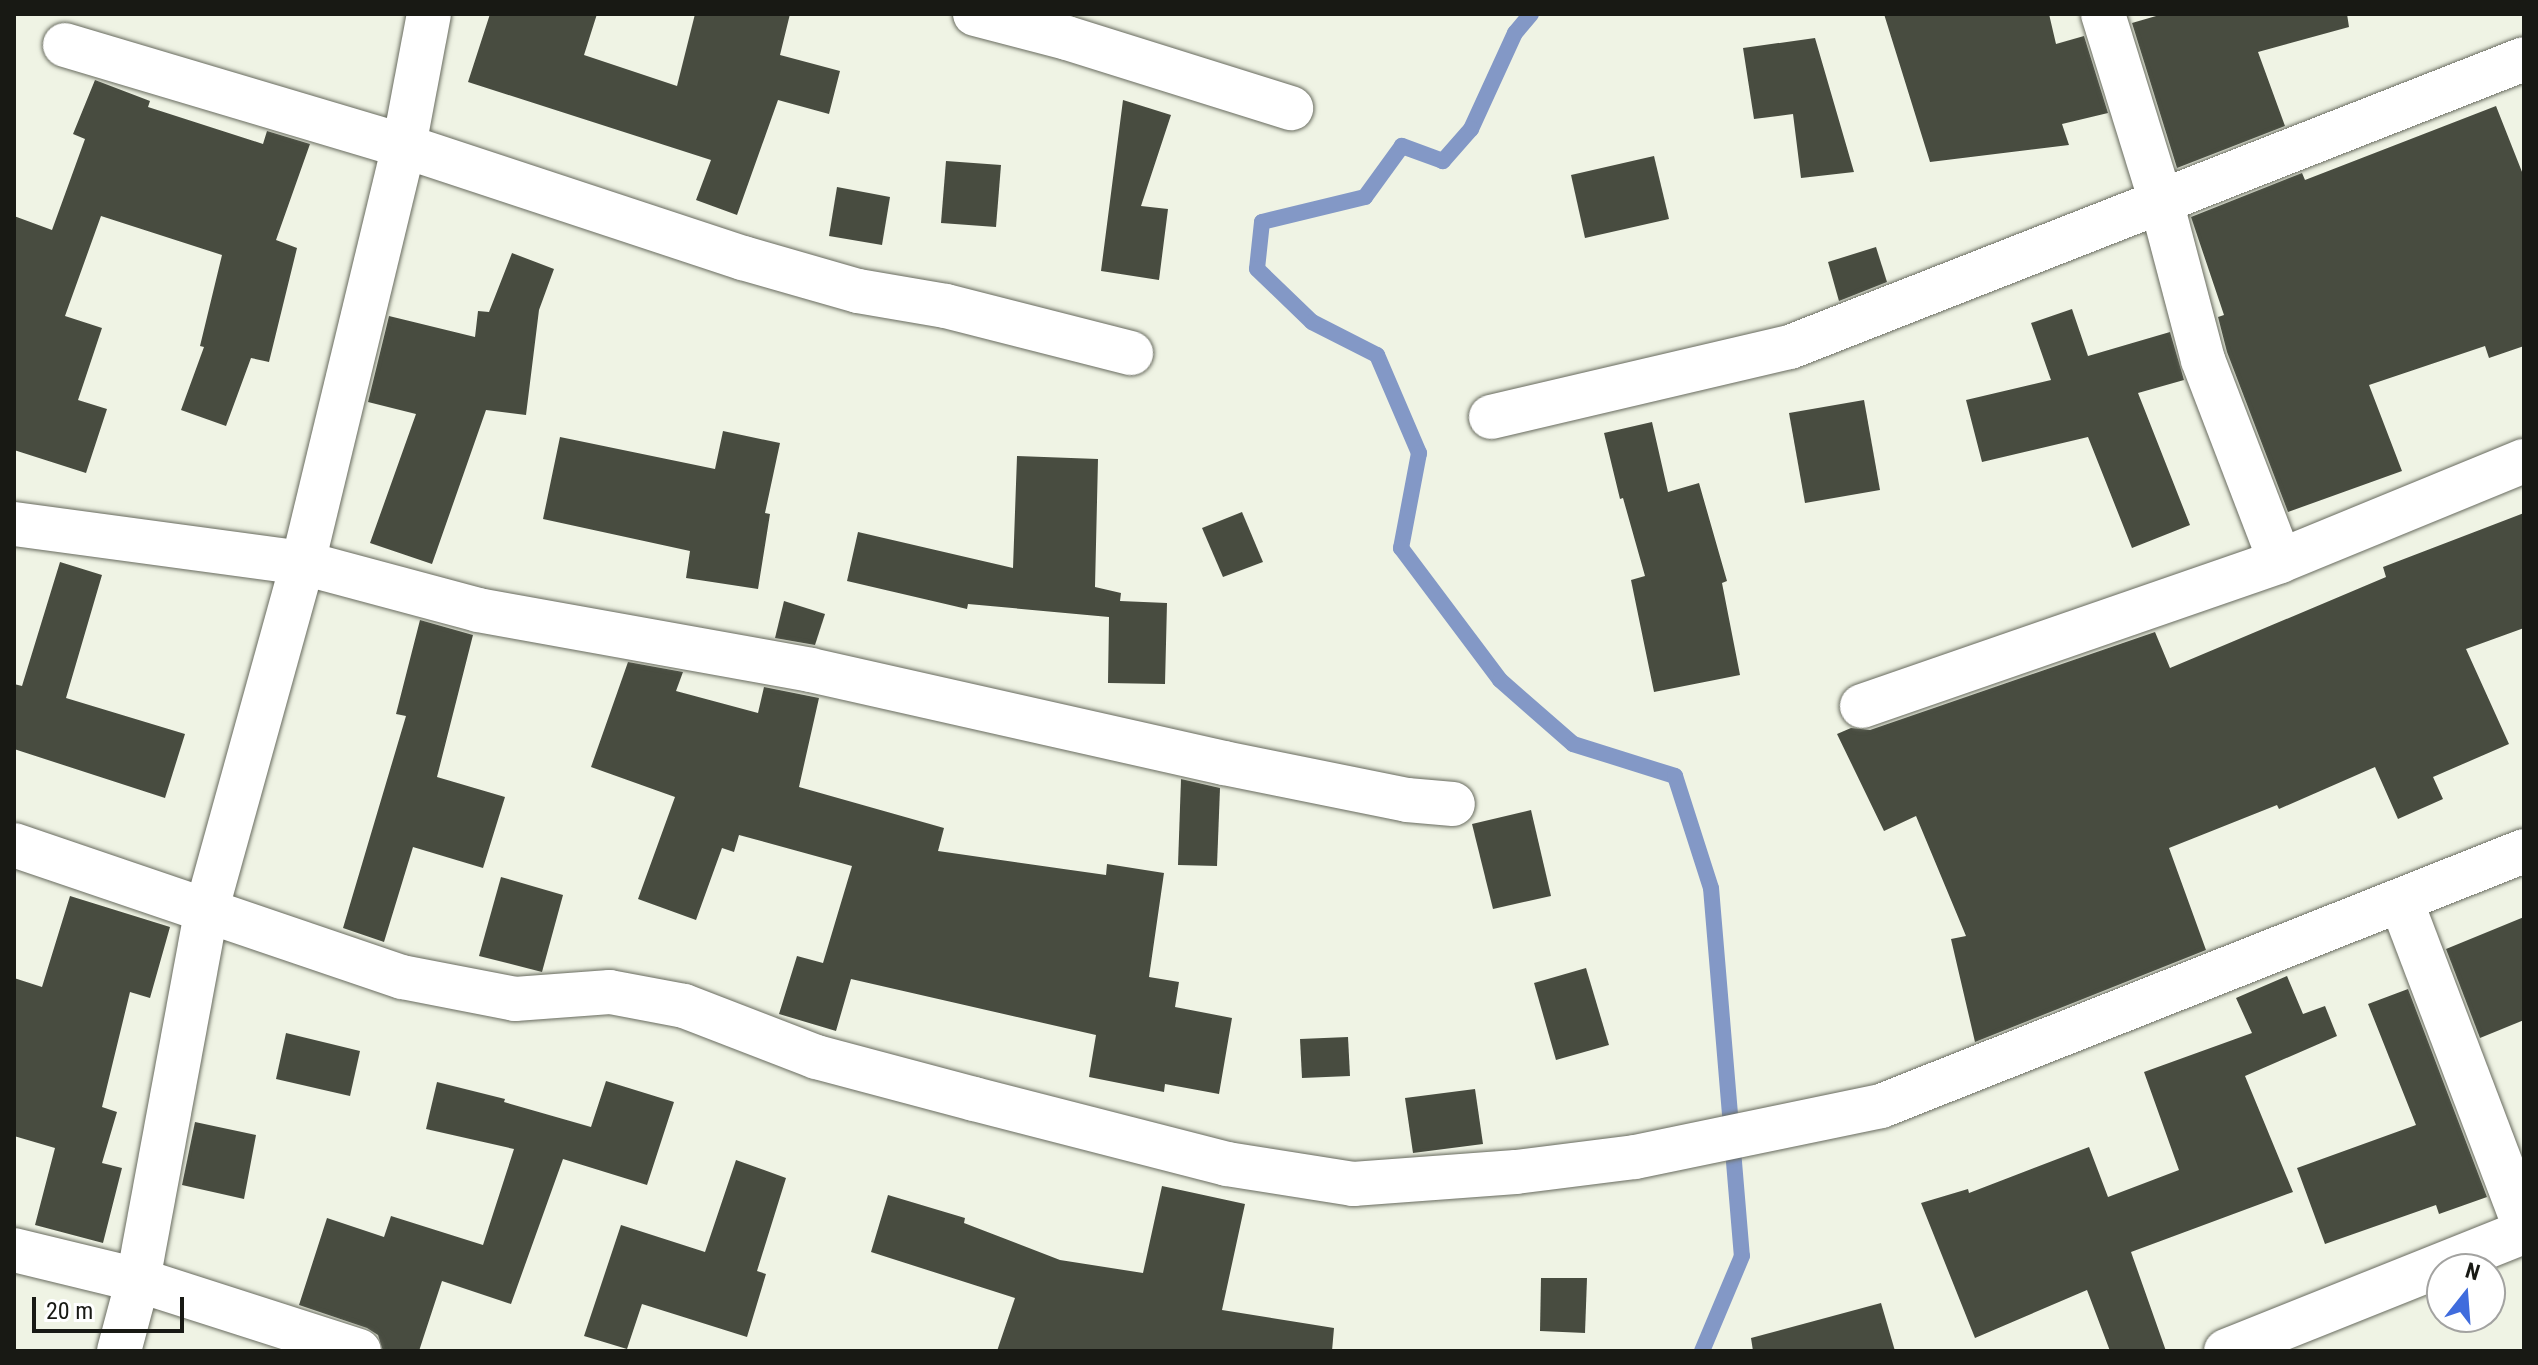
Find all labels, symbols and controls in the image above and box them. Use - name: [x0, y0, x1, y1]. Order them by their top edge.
- north arrow: [2426, 1253, 2506, 1333]
- text: N: [2462, 1258, 2483, 1285]
- scale bar: [36, 1281, 188, 1331]
- text: 20 m: [46, 1297, 93, 1325]

